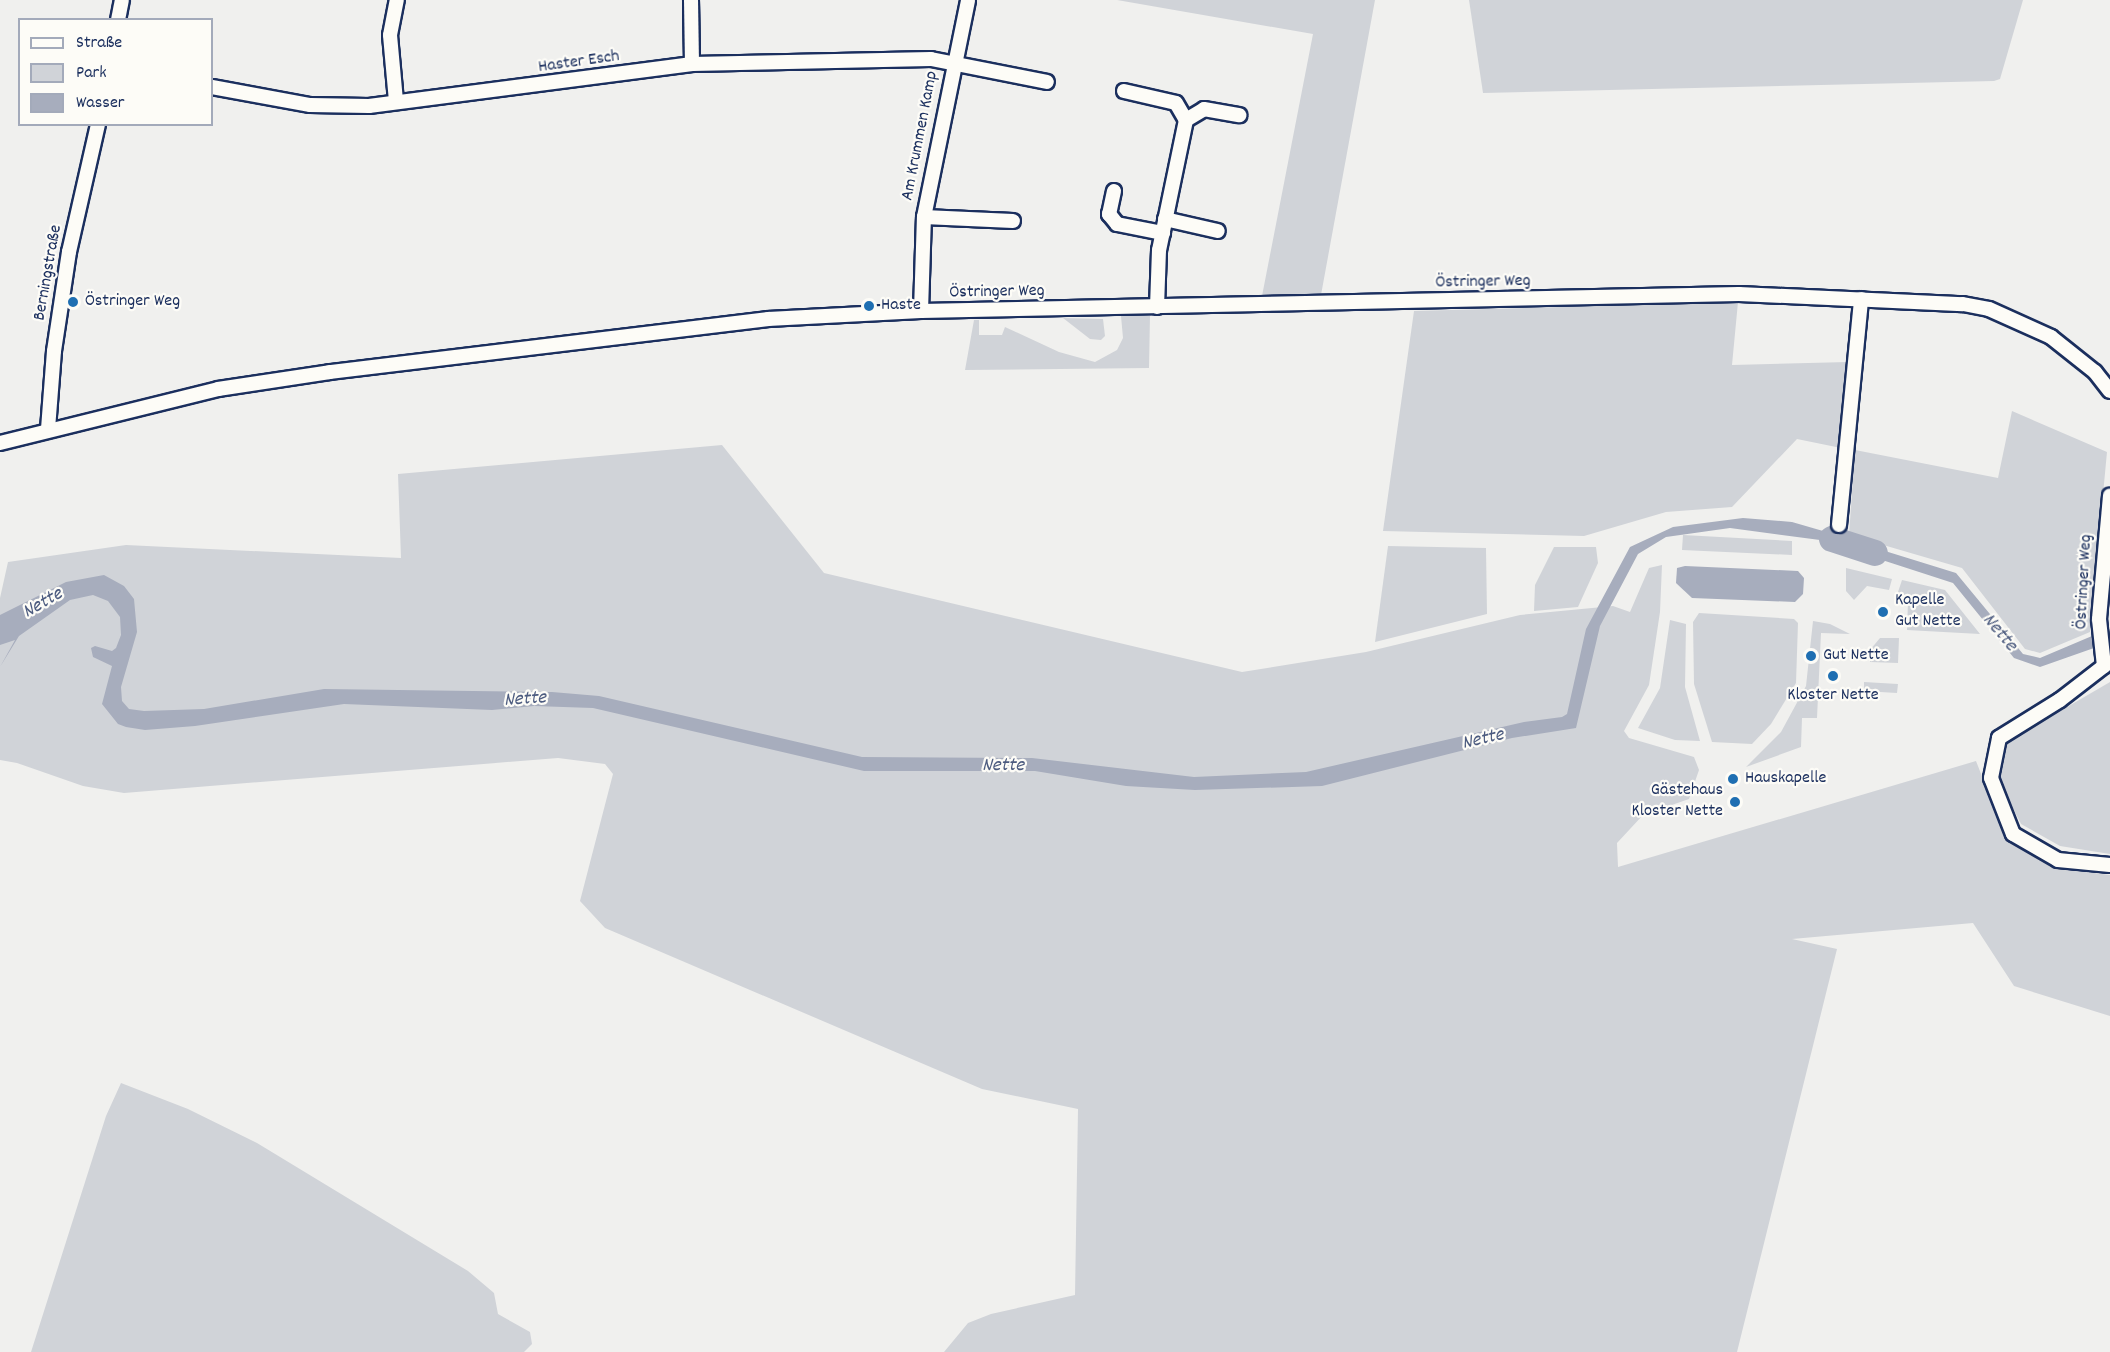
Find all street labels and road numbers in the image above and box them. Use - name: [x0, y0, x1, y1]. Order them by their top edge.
- street label: Haster Esch: [537, 47, 621, 79]
- street label: Am Krummen Kamp: [898, 69, 944, 203]
- street label: Berningstraße: [30, 223, 68, 323]
- street label: Östringer Weg: [1435, 271, 1531, 295]
- street label: Östringer Weg: [949, 281, 1045, 305]
- street label: Östringer Weg: [2072, 534, 2098, 630]

